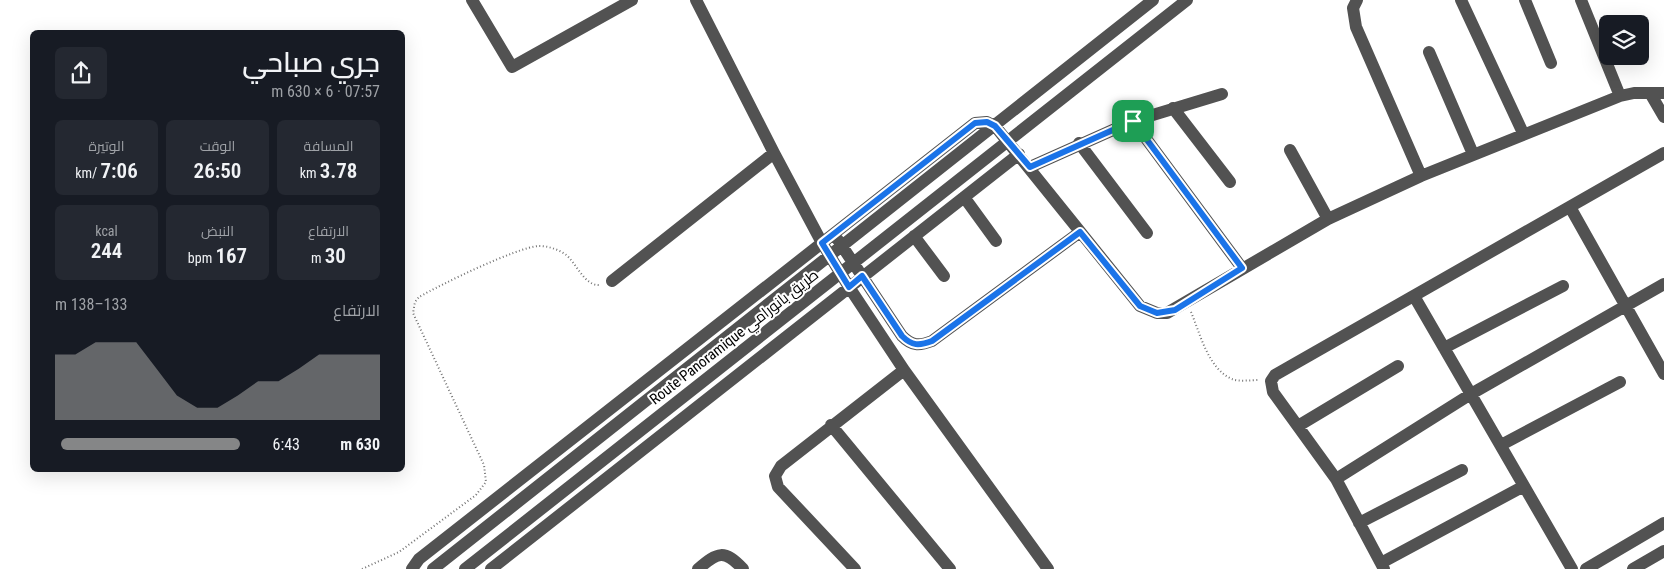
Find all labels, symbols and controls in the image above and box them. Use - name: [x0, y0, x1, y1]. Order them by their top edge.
- map controls: [1599, 15, 1649, 65]
- button: layers: [1599, 15, 1649, 65]
- text: جري صباحي: [242, 46, 380, 79]
- button: share: [55, 47, 107, 99]
- text: 07:57 · 6 × 630 m: [271, 82, 380, 101]
- pin: [1112, 100, 1154, 142]
- icon: arrive: [1119, 107, 1147, 135]
- text: الوتيرة: [89, 138, 124, 154]
- text: الوقت: [200, 138, 235, 154]
- text: المسافة: [304, 138, 353, 154]
- text: 7:06: [101, 159, 138, 183]
- text: 26:50: [194, 159, 241, 183]
- text: 3.78: [320, 159, 357, 183]
- text: /km: [75, 165, 101, 181]
- text: km: [300, 165, 320, 181]
- text: kcal: [95, 223, 118, 239]
- text: النبض: [201, 223, 234, 239]
- text: الارتفاع: [308, 223, 349, 239]
- text: 244: [91, 239, 122, 263]
- text: 167: [215, 244, 247, 268]
- text: 30: [325, 244, 346, 268]
- text: bpm: [188, 250, 215, 266]
- text: m: [311, 250, 325, 266]
- street label: Route Panoramique طريق بانورامي: [646, 266, 824, 411]
- text: 133–138 m: [55, 295, 127, 314]
- text: الارتفاع: [333, 301, 380, 320]
- text: 6:43: [273, 435, 300, 454]
- text: 630 m: [340, 435, 380, 454]

